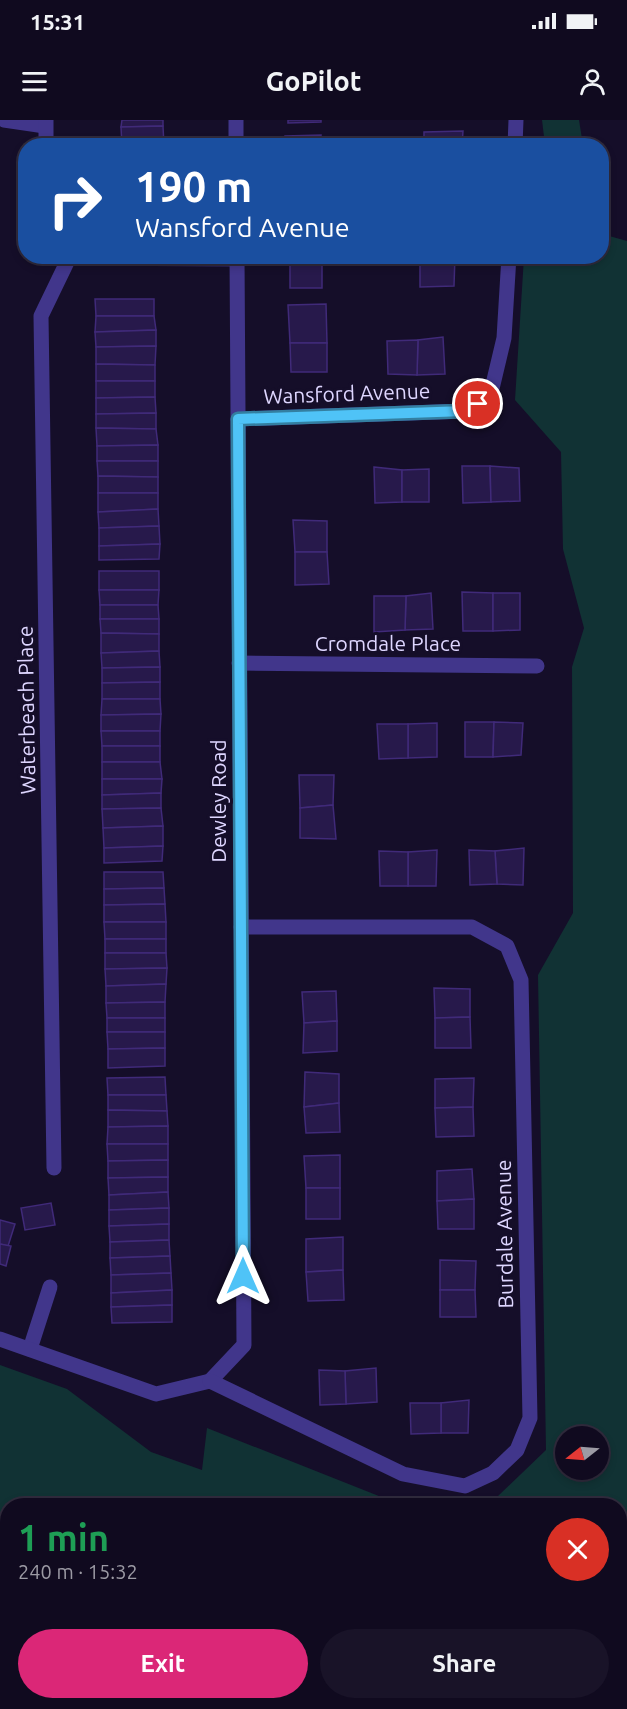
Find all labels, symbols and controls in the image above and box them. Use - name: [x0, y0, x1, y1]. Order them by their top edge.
- text: 15:31: [30, 9, 85, 34]
- icon: menu: [18, 65, 51, 98]
- icon: person: [576, 65, 609, 98]
- text: GoPilot: [266, 66, 361, 96]
- icon: right: [36, 162, 114, 240]
- text: 190 m: [135, 163, 252, 210]
- text: Wansford Avenue: [135, 212, 350, 242]
- street label: Wansford Avenue: [263, 378, 431, 408]
- pin: [452, 378, 503, 429]
- icon: arrive: [461, 387, 494, 420]
- street label: Waterbeach Place: [13, 625, 39, 795]
- street label: Cromdale Place: [315, 631, 461, 655]
- street label: Dewley Road: [206, 739, 230, 863]
- street label: Burdale Avenue: [491, 1159, 517, 1309]
- position arrow: [211, 1244, 275, 1308]
- north arrow: [555, 1426, 609, 1480]
- map controls: [555, 1426, 609, 1480]
- text: 1 min: [18, 1517, 109, 1558]
- button: close: [546, 1518, 609, 1581]
- text: 240 m · 15:32: [18, 1560, 138, 1583]
- button: Exit: [18, 1629, 308, 1698]
- button: Share: [320, 1629, 609, 1698]

